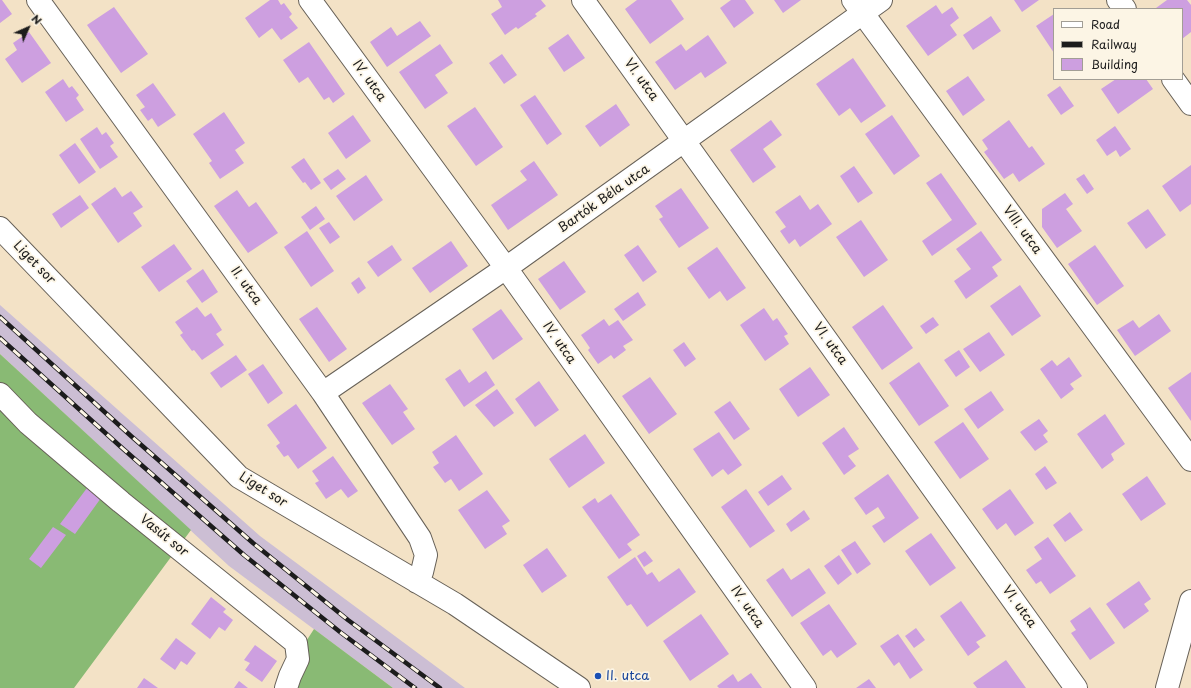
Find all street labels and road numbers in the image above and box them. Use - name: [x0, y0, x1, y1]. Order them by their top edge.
- street label: VI. utca: [621, 56, 661, 104]
- street label: IV. utca: [349, 57, 389, 105]
- street label: Bartók Béla utca: [555, 162, 653, 236]
- street label: VIII. utca: [999, 203, 1045, 257]
- street label: Liget sor: [10, 238, 58, 288]
- street label: II. utca: [227, 264, 265, 308]
- street label: IV. utca: [539, 319, 579, 367]
- street label: VI. utca: [810, 320, 850, 368]
- street label: Liget sor: [236, 469, 290, 511]
- street label: Vasút sor: [137, 512, 191, 560]
- street label: IV. utca: [727, 583, 767, 631]
- street label: VI. utca: [999, 583, 1039, 631]

